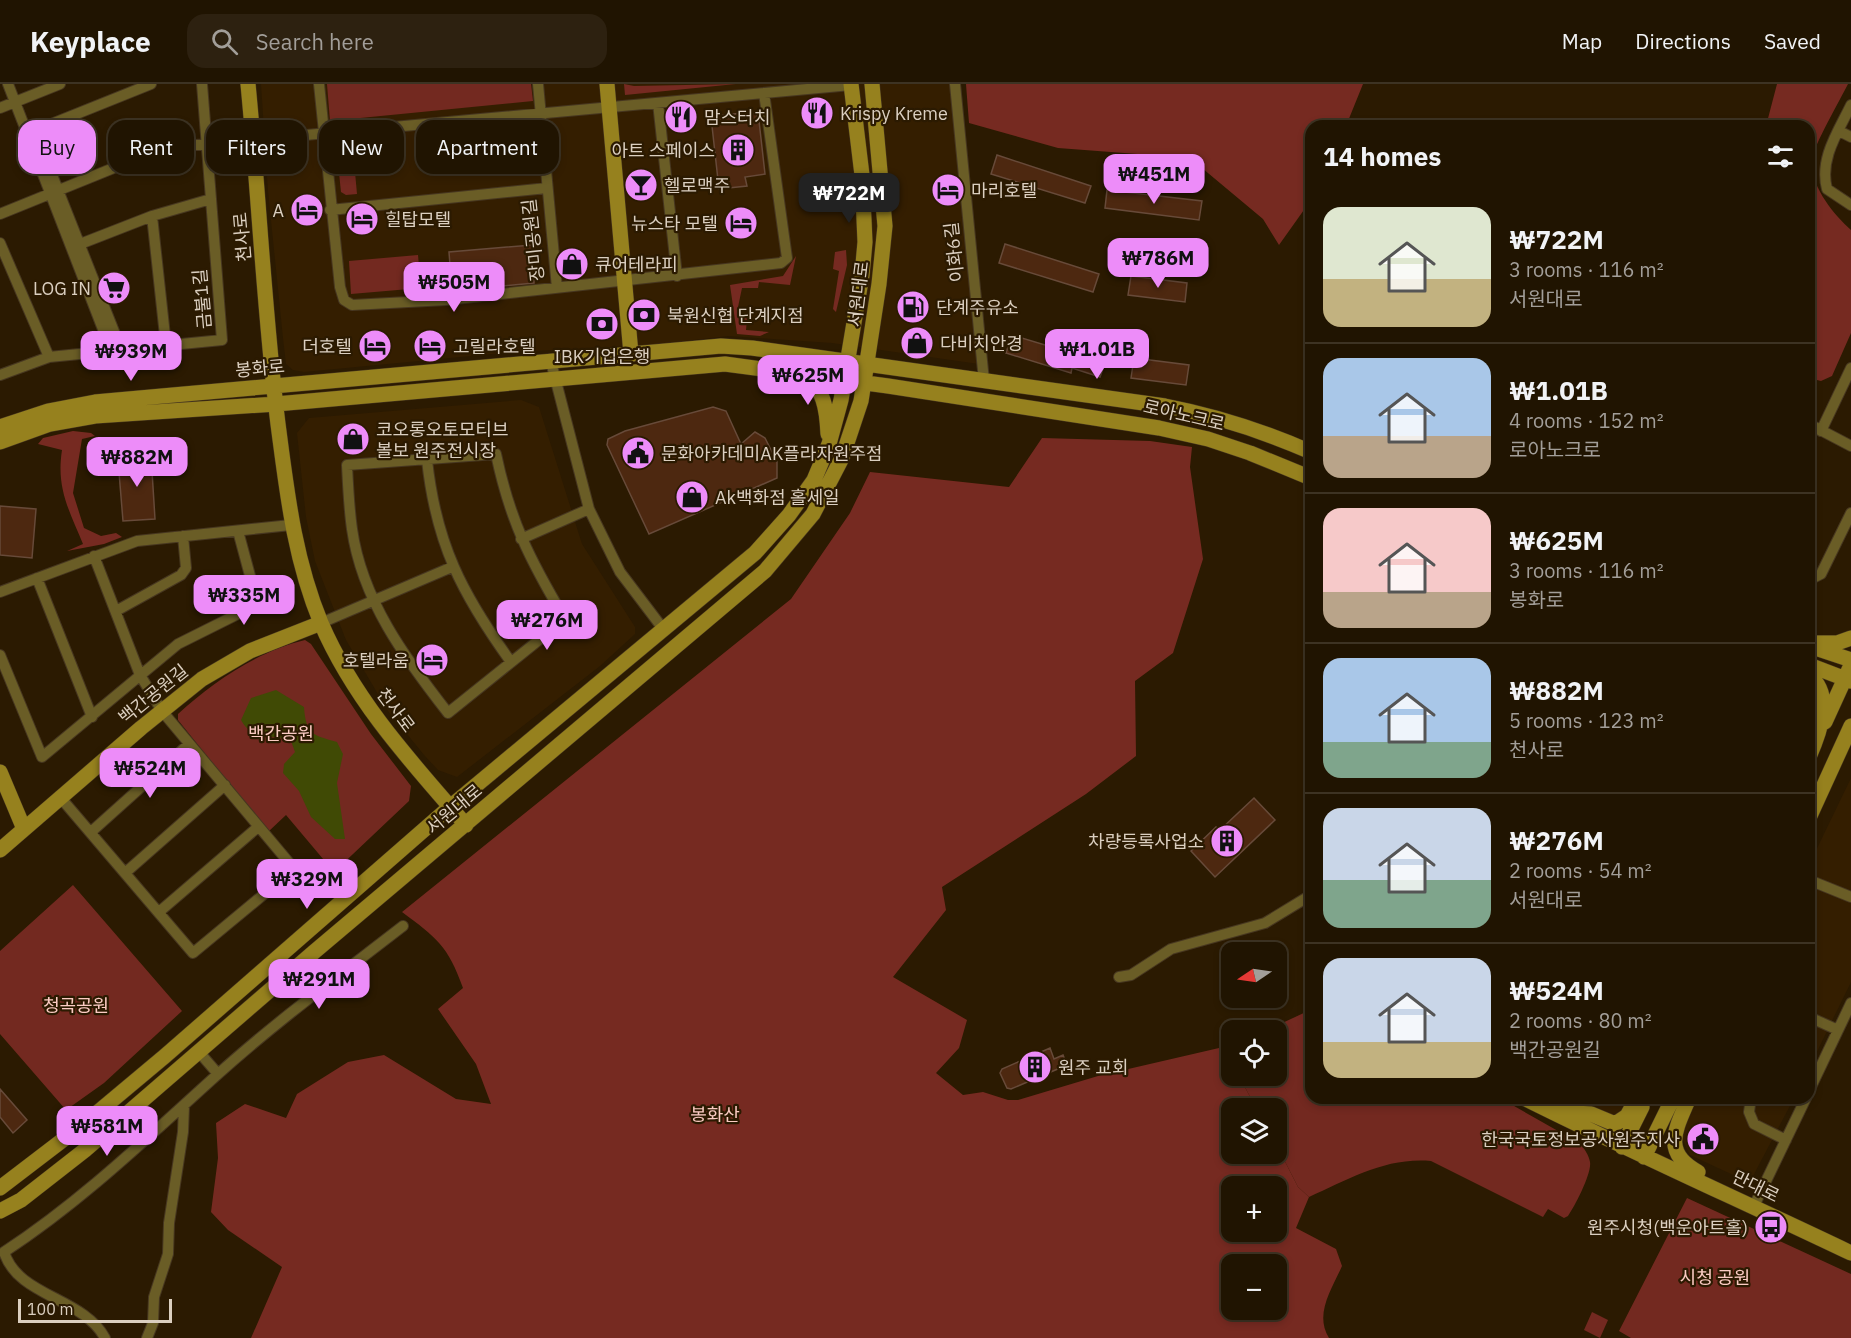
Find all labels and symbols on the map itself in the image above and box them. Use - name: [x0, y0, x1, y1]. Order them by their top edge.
- restaurant icon: Krispy Kreme: [799, 95, 835, 131]
- restaurant icon: 맘스터치: [663, 99, 699, 135]
- place label: Krispy Kreme: [840, 102, 948, 125]
- place label: 맘스터치: [704, 106, 770, 129]
- building icon: 아트 스페이스: [720, 132, 756, 168]
- place label: 아트 스페이스: [611, 139, 715, 162]
- pin: ₩451M: [1112, 154, 1196, 205]
- bar icon: 헬로맥주: [623, 167, 659, 203]
- hotel icon: 마리호텔: [930, 172, 966, 208]
- pin: ₩722M: [807, 173, 891, 224]
- place label: 헬로맥주: [664, 174, 730, 197]
- place label: 마리호텔: [971, 179, 1037, 202]
- hotel icon: A: [289, 192, 325, 228]
- street label: 장미공원길: [517, 198, 549, 282]
- place label: A: [272, 199, 284, 222]
- hotel icon: 힐탑모텔: [344, 201, 380, 237]
- hotel icon: 뉴스타 모텔: [723, 205, 759, 241]
- place label: 힐탑모텔: [385, 208, 451, 231]
- street label: 천사로: [228, 211, 256, 263]
- place label: 뉴스타 모텔: [631, 212, 718, 235]
- street label: 이화6길: [939, 221, 969, 283]
- pin: ₩786M: [1116, 238, 1200, 289]
- shop icon: 큐어테라피: [554, 246, 590, 282]
- place label: 큐어테라피: [595, 253, 678, 276]
- street label: 서원대로: [843, 260, 873, 328]
- pin: ₩505M: [412, 262, 496, 313]
- street label: 금불1길: [188, 268, 216, 330]
- supermarket icon: LOG IN: [96, 270, 132, 306]
- place label: LOG IN: [33, 277, 91, 300]
- fuel station icon: 단계주유소: [895, 289, 931, 325]
- place label: 단계주유소: [936, 296, 1019, 319]
- bank icon: 북원신협 단계지점: [626, 297, 662, 333]
- place label: 북원신협 단계지점: [667, 304, 804, 327]
- bank icon: IBK기업은행: [584, 306, 620, 342]
- shop icon: 다비치안경: [899, 325, 935, 361]
- hotel icon: 더호텔: [357, 328, 393, 364]
- hotel icon: 고릴라호텔: [412, 328, 448, 364]
- pin: ₩1.01B: [1048, 329, 1146, 380]
- pin: ₩939M: [89, 331, 173, 382]
- place label: 다비치안경: [940, 332, 1023, 355]
- place label: 더호텔: [302, 335, 352, 358]
- place label: 고릴라호텔: [453, 335, 536, 358]
- place label: IBK기업은행: [554, 345, 650, 368]
- street label: 봉화로: [234, 354, 286, 382]
- pin: ₩625M: [766, 355, 850, 406]
- street label: 로아노크로: [1141, 394, 1227, 436]
- place label: 코오롱오토모티브 볼보 원주전시장: [376, 418, 508, 462]
- shop icon: 코오롱오토모티브 볼보 원주전시장: [335, 421, 371, 457]
- public building icon: 문화아카데미AK플라자원주점: [620, 435, 656, 471]
- pin: ₩882M: [95, 437, 179, 488]
- place label: 문화아카데미AK플라자원주점: [661, 442, 883, 465]
- shop icon: Ak백화점 홀세일: [674, 479, 710, 515]
- place label: Ak백화점 홀세일: [715, 486, 840, 509]
- pin: ₩335M: [202, 575, 286, 626]
- pin: ₩276M: [505, 600, 589, 651]
- hotel icon: 호텔라움: [414, 642, 450, 678]
- place label: 호텔라움: [343, 649, 409, 672]
- street label: 백간공원길: [114, 659, 192, 729]
- street label: 천사로: [372, 683, 420, 737]
- park label: 백간공원: [248, 722, 314, 745]
- pin: ₩524M: [108, 748, 192, 799]
- street label: 서원대로: [421, 779, 487, 839]
- building icon: 차량등록사업소: [1209, 823, 1245, 859]
- place label: 차량등록사업소: [1088, 830, 1204, 853]
- pin: ₩329M: [265, 859, 349, 910]
- north arrow: [1221, 942, 1287, 1008]
- pin: ₩291M: [277, 959, 361, 1010]
- park label: 청곡공원: [43, 994, 109, 1017]
- building icon: 원주 교회: [1017, 1049, 1053, 1085]
- place label: 원주 교회: [1058, 1056, 1129, 1079]
- park label: 봉화산: [690, 1103, 740, 1126]
- pin: ₩581M: [65, 1106, 149, 1157]
- public building icon: 한국국토정보공사원주지사: [1685, 1121, 1721, 1157]
- place label: 한국국토정보공사원주지사: [1481, 1128, 1680, 1151]
- street label: 만대로: [1729, 1165, 1783, 1207]
- bus stop icon: 원주시청(백운아트홀): [1753, 1209, 1789, 1245]
- place label: 원주시청(백운아트홀): [1587, 1216, 1748, 1239]
- park label: 시청 공원: [1680, 1266, 1750, 1289]
- scale bar: [18, 1296, 172, 1324]

